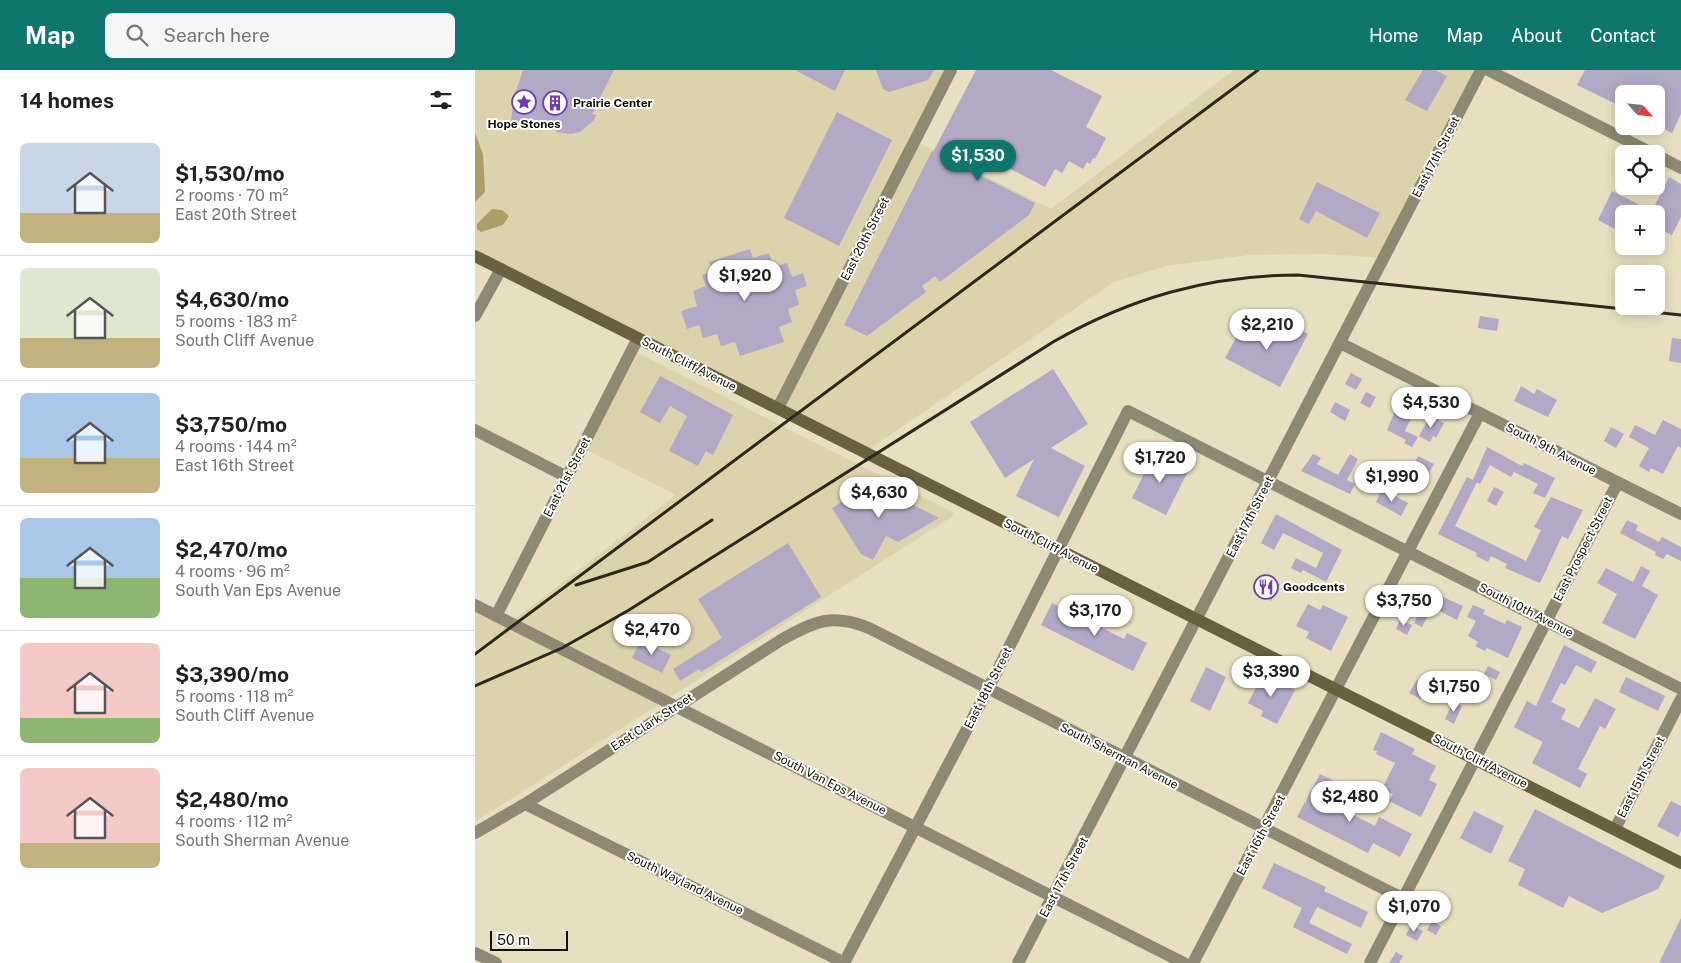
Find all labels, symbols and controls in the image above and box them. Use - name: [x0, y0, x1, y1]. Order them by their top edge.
- search box: [105, 13, 455, 58]
- text: Map: [25, 21, 75, 49]
- icon: search: [123, 21, 151, 49]
- text: Search here: [163, 24, 270, 46]
- text: Home: [1369, 25, 1419, 46]
- text: Map: [1447, 25, 1483, 46]
- text: About: [1511, 25, 1562, 46]
- text: Contact: [1590, 25, 1656, 46]
- north arrow: [1615, 85, 1665, 135]
- map controls: [1615, 85, 1665, 315]
- icon: filters: [427, 86, 455, 114]
- text: 14 homes: [20, 88, 114, 113]
- place icon: Hope Stones: [511, 89, 537, 115]
- building icon: Prairie Center: [542, 90, 568, 116]
- place label: Prairie Center: [573, 96, 653, 110]
- street label: East 17th Street: [1410, 114, 1463, 200]
- place label: Hope Stones: [487, 117, 561, 131]
- pin: $1,530: [937, 140, 1019, 182]
- button: locate: [1615, 145, 1665, 195]
- text: $1,530: [951, 146, 1005, 165]
- text: $1,530/mo: [175, 161, 285, 186]
- icon: home: [60, 163, 120, 223]
- text: 2 rooms · 70 m²: [175, 186, 288, 205]
- street label: East 20th Street: [838, 195, 892, 283]
- text: East 20th Street: [175, 205, 297, 224]
- button: +: [1615, 205, 1665, 255]
- pin: $1,920: [704, 260, 786, 302]
- button: −: [1615, 265, 1665, 315]
- text: $1,920: [718, 266, 772, 285]
- text: $4,630/mo: [175, 287, 289, 312]
- icon: home: [60, 288, 120, 348]
- pin: $2,210: [1226, 308, 1308, 351]
- text: 5 rooms · 183 m²: [175, 312, 297, 331]
- text: $2,210: [1240, 315, 1294, 334]
- text: South Cliff Avenue: [175, 331, 314, 350]
- street label: South Cliff Avenue: [639, 334, 739, 394]
- pin: $4,530: [1390, 386, 1472, 429]
- text: $4,530: [1402, 393, 1460, 412]
- text: $3,750/mo: [175, 412, 287, 437]
- icon: home: [60, 413, 120, 473]
- street label: South 9th Avenue: [1504, 420, 1599, 478]
- street label: East 21st Street: [541, 434, 593, 519]
- text: 4 rooms · 144 m²: [175, 437, 297, 456]
- pin: $1,720: [1119, 442, 1201, 484]
- text: $1,720: [1134, 448, 1186, 467]
- text: East 16th Street: [175, 456, 294, 475]
- pin: $1,990: [1351, 460, 1433, 503]
- text: $1,990: [1365, 467, 1419, 486]
- street label: East 17th Street: [1224, 474, 1277, 560]
- pin: $4,630: [838, 476, 920, 519]
- text: $4,630: [850, 483, 908, 502]
- street label: East Prospect Street: [1551, 494, 1616, 604]
- street label: South Cliff Avenue: [1001, 516, 1101, 576]
- text: $2,470/mo: [175, 537, 288, 562]
- icon: home: [60, 538, 120, 598]
- text: 4 rooms · 96 m²: [175, 562, 290, 581]
- restaurant icon: Goodcents: [1253, 574, 1279, 600]
- place label: Goodcents: [1283, 580, 1345, 594]
- street label: South 10th Avenue: [1476, 580, 1576, 640]
- text: South Van Eps Avenue: [175, 581, 341, 600]
- pin: $3,750: [1363, 584, 1445, 627]
- text: $3,750: [1376, 591, 1432, 610]
- pin: $3,170: [1054, 594, 1136, 637]
- text: $3,170: [1069, 601, 1122, 620]
- pin: $2,470: [611, 614, 693, 656]
- text: $2,470: [624, 620, 680, 639]
- street label: East 18th Street: [961, 645, 1015, 731]
- pin: $3,390: [1230, 656, 1312, 698]
- text: $3,390/mo: [175, 662, 289, 687]
- text: $3,390: [1242, 662, 1300, 681]
- icon: home: [60, 663, 120, 723]
- pin: $1,750: [1413, 670, 1495, 713]
- text: $1,750: [1428, 677, 1480, 696]
- text: 5 rooms · 118 m²: [175, 687, 294, 706]
- street label: East Clark Street: [608, 690, 696, 754]
- text: South Cliff Avenue: [175, 706, 314, 725]
- street label: South Sherman Avenue: [1058, 720, 1181, 792]
- street label: South Cliff Avenue: [1430, 731, 1530, 791]
- street label: East 15th Street: [1614, 734, 1668, 820]
- street label: South Van Eps Avenue: [771, 748, 889, 818]
- pin: $2,480: [1309, 780, 1391, 823]
- text: $2,480/mo: [175, 787, 289, 812]
- text: $2,480: [1322, 787, 1378, 806]
- icon: home: [60, 788, 120, 848]
- street label: East 16th Street: [1234, 792, 1288, 878]
- text: 4 rooms · 112 m²: [175, 812, 292, 831]
- text: South Sherman Avenue: [175, 831, 349, 850]
- street label: East 17th Street: [1037, 834, 1091, 920]
- street label: South Wayland Avenue: [624, 849, 746, 917]
- pin: $1,070: [1373, 890, 1455, 933]
- text: $1,070: [1388, 897, 1440, 916]
- scale bar: [490, 928, 567, 951]
- text: 50 m: [497, 932, 530, 948]

